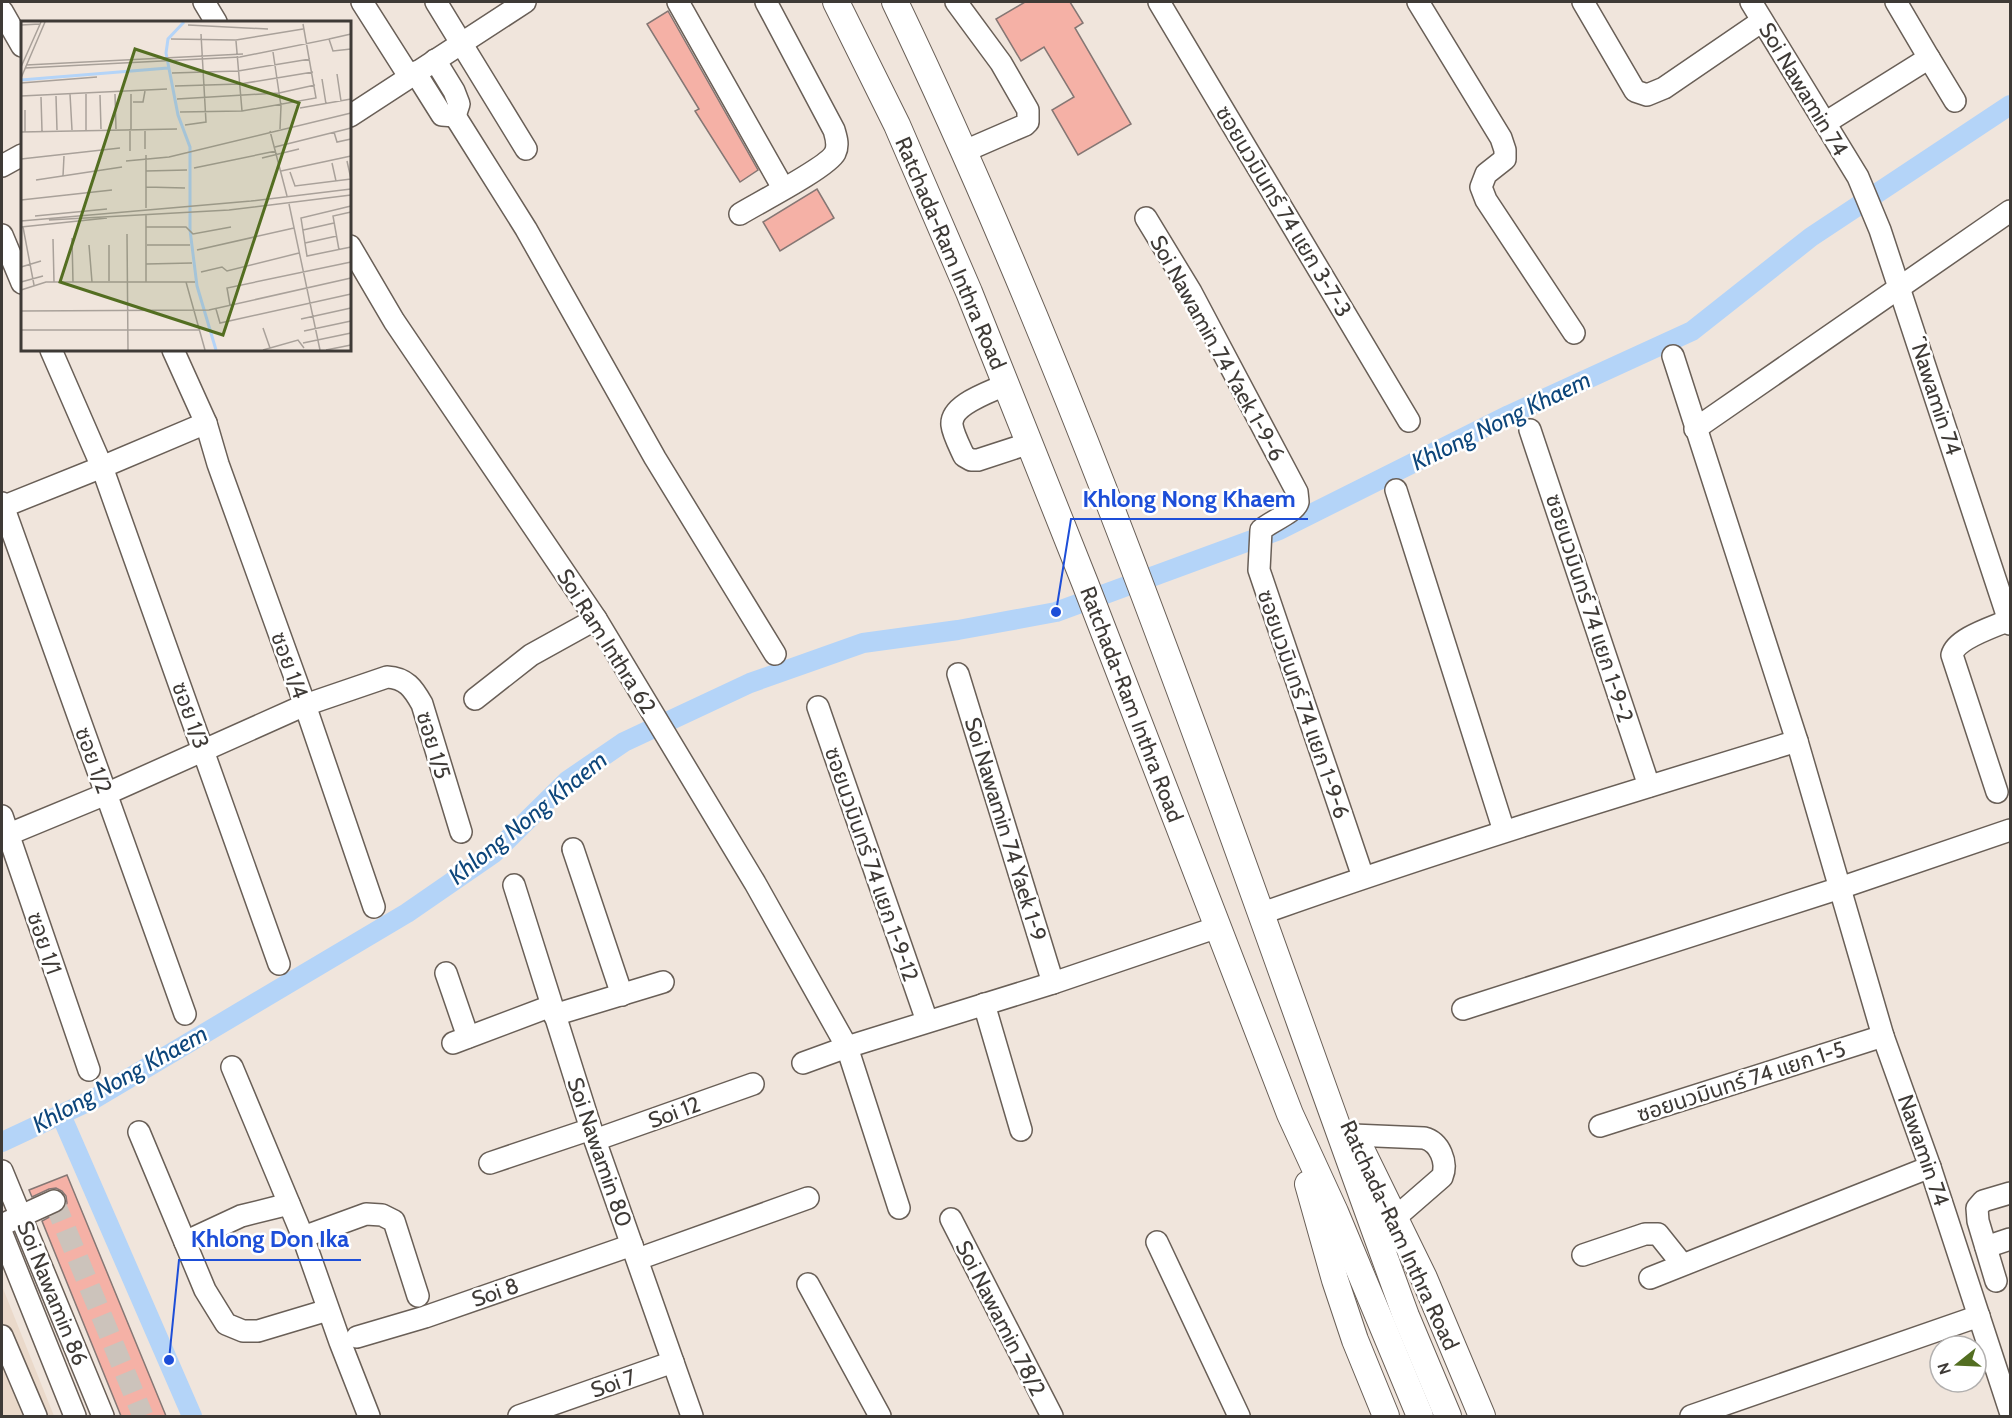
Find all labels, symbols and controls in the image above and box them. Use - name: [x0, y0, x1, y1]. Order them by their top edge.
- street label: Soi Nawamin 74: [1753, 18, 1854, 161]
- inset map: [21, 21, 351, 351]
- street label: ซอยนวมินทร์ 74 แยก 3-7-3: [1210, 101, 1357, 322]
- street label: Ratchada-Ram Inthra Road: [889, 133, 1012, 374]
- street label: Soi Nawamin 74 Yaek 1-9-6: [1144, 231, 1291, 466]
- street label: ์Nawamin 74: [1904, 334, 1967, 459]
- water label: Khlong Nong Khaem: [1407, 365, 1595, 476]
- callout: Khlong Nong Khaem: [1071, 477, 1308, 519]
- text: Khlong Nong Khaem: [1082, 484, 1296, 513]
- street label: ซอยนวมินทร์ 74 แยก 1-9-2: [1540, 490, 1639, 726]
- street label: Soi Ram Inthra 62: [551, 564, 662, 719]
- street label: Ratchada-Ram Inthra Road: [1074, 583, 1189, 826]
- street label: ซอยนวมินทร์ 74 แยก 1-9-6: [1252, 586, 1355, 822]
- street label: ซอย 1/4: [265, 628, 314, 702]
- street label: ซอย 1/3: [166, 678, 215, 752]
- street label: ซอย 1/5: [411, 708, 457, 782]
- street label: Soi Nawamin 74 Yaek 1-9: [959, 714, 1052, 944]
- street label: ซอย 1/2: [69, 723, 118, 797]
- street label: ซอยนวมินทร์ 74 แยก 1-9-12: [819, 743, 924, 985]
- water label: Khlong Nong Khaem: [443, 745, 613, 890]
- street label: ซอย 1/1: [21, 908, 68, 978]
- water label: Khlong Nong Khaem: [27, 1018, 212, 1139]
- street label: ซอยนวมินทร์ 74 แยก 1-5: [1633, 1035, 1849, 1128]
- street label: Soi Nawamin 80: [561, 1074, 638, 1231]
- street label: Soi 12: [645, 1091, 704, 1134]
- street label: Nawamin 74: [1892, 1091, 1955, 1210]
- street label: Ratchada-Ram Inthra Road: [1334, 1116, 1465, 1354]
- street label: Soi Nawamin 86: [11, 1217, 94, 1369]
- callout: Khlong Don Ika: [179, 1218, 361, 1260]
- text: Khlong Don Ika: [191, 1224, 349, 1253]
- street label: Soi Nawamin 78/2: [950, 1236, 1051, 1400]
- street label: Soi 8: [468, 1272, 522, 1313]
- north arrow: [1928, 1334, 1988, 1394]
- text: N: [1933, 1360, 1955, 1377]
- street label: Soi 7: [587, 1363, 639, 1404]

